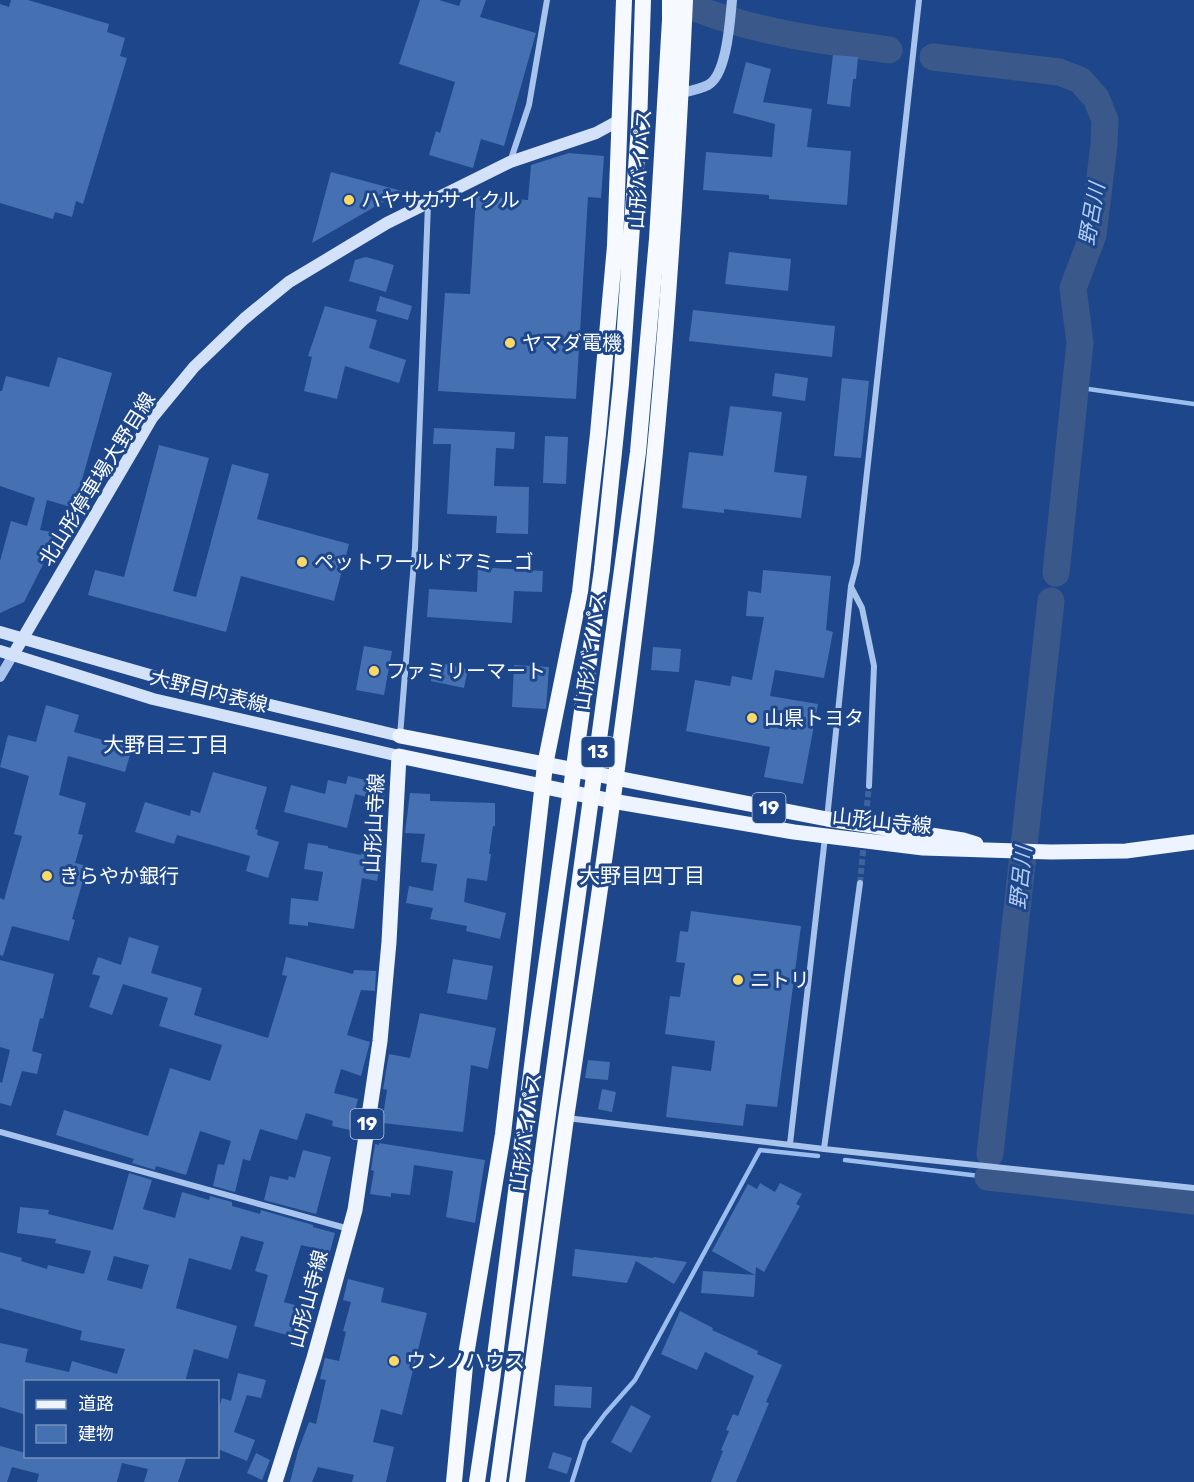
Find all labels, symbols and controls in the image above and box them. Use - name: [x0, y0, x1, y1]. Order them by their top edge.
- street label: 山形バイパス: [624, 109, 656, 229]
- water label: 野呂川: [1074, 179, 1110, 247]
- place label: ハヤサカサイクル: [361, 188, 520, 212]
- marker: ハヤサカサイクル: [342, 193, 356, 207]
- place label: ヤマダ電機: [522, 331, 622, 355]
- marker: ヤマダ電機: [503, 336, 517, 350]
- street label: 北山形停車場大野目線: [34, 388, 160, 570]
- place label: ペットワールドアミーゴ: [314, 550, 534, 574]
- marker: ペットワールドアミーゴ: [295, 555, 309, 569]
- street label: 山形バイパス: [570, 590, 610, 712]
- place label: ファミリーマート: [386, 659, 546, 683]
- marker: ファミリーマート: [367, 664, 381, 678]
- street label: 大野目内表線: [148, 665, 270, 717]
- place label: 山県トヨタ: [764, 706, 864, 730]
- marker: 山県トヨタ: [745, 711, 759, 725]
- district label: 大野目三丁目: [103, 732, 229, 757]
- road number: 13: [582, 737, 614, 767]
- street label: 山形山寺線: [359, 772, 389, 874]
- road number: 19: [752, 793, 786, 823]
- street label: 山形山寺線: [831, 804, 933, 838]
- water label: 野呂川: [1005, 843, 1036, 911]
- district label: 大野目四丁目: [579, 863, 705, 888]
- place label: きらやか銀行: [59, 864, 179, 888]
- marker: きらやか銀行: [40, 869, 54, 883]
- place label: ニトリ: [750, 968, 810, 992]
- marker: ニトリ: [731, 973, 745, 987]
- street label: 山形バイパス: [506, 1071, 546, 1193]
- road number: 19: [350, 1109, 384, 1139]
- street label: 山形山寺線: [283, 1248, 333, 1350]
- place label: ウンノハウス: [406, 1349, 525, 1373]
- marker: ウンノハウス: [387, 1354, 401, 1368]
- legend: [24, 1380, 219, 1458]
- text: 道路: [78, 1393, 114, 1415]
- text: 建物: [78, 1423, 114, 1445]

